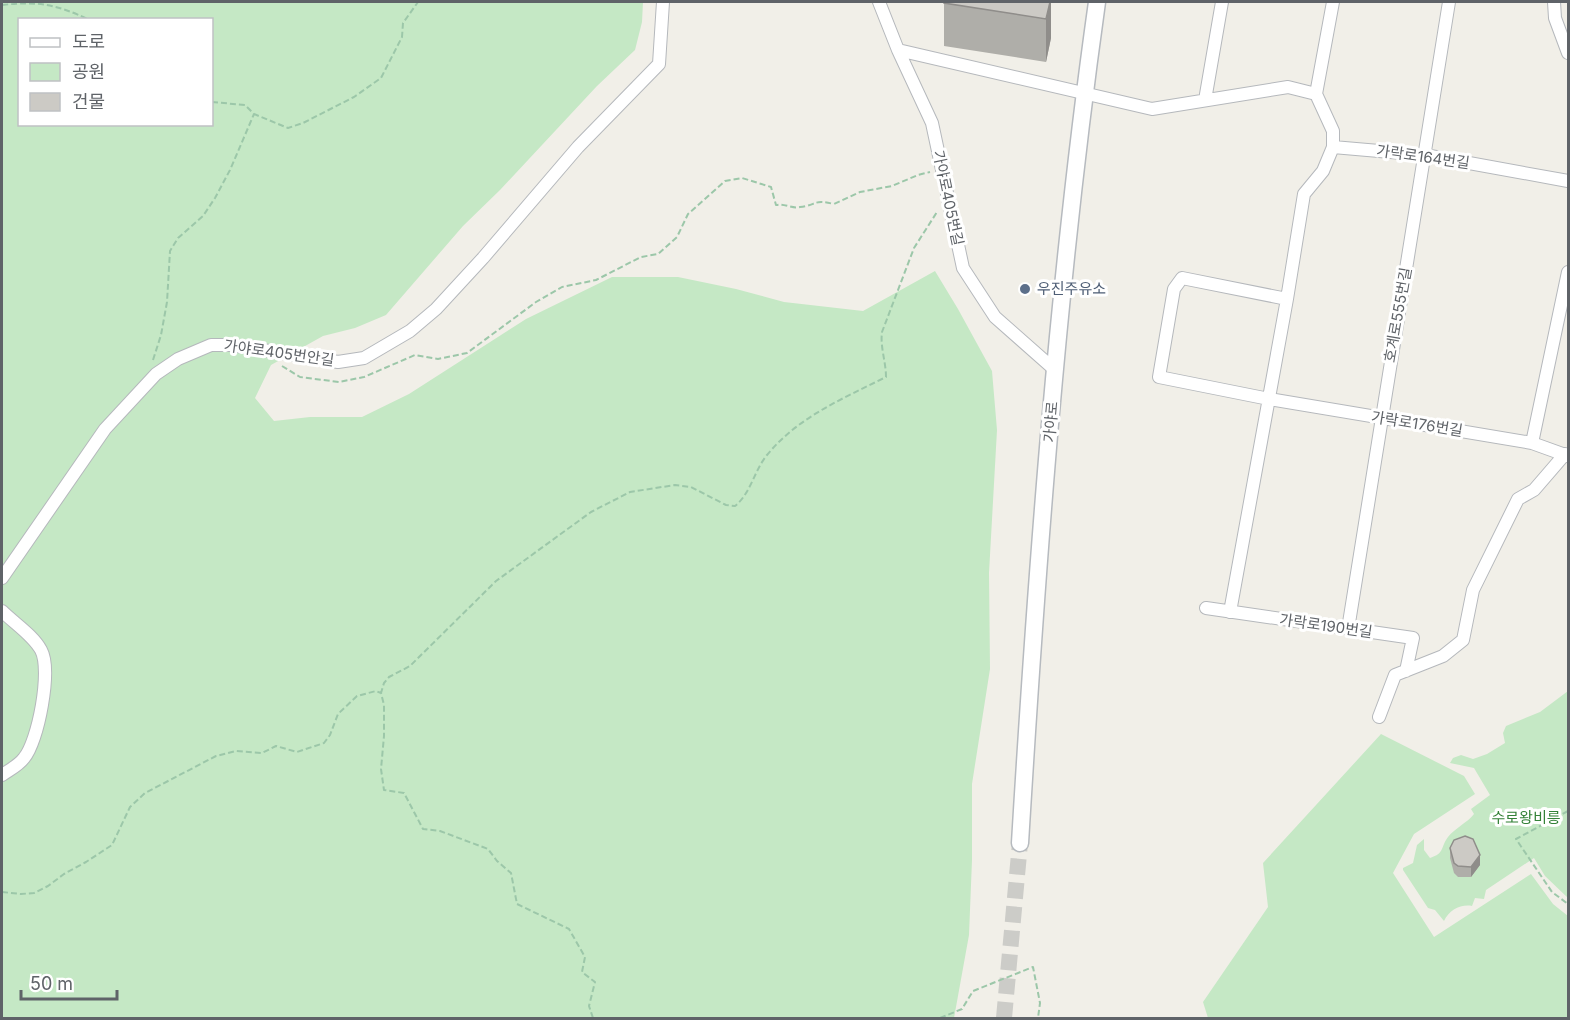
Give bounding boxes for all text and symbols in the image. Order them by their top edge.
legend [18,18,213,126]
text: 도로 [72,31,105,52]
text: 공원 [72,61,105,82]
text: 건물 [72,91,105,112]
street label: 가락로164번길 [1375,141,1471,172]
street label: 가야로405번길 [929,148,968,247]
street label: 호계로555번길 [1380,266,1415,364]
place label: 우진주유소 [1037,279,1106,298]
marker: 우진주유소 [1018,282,1032,296]
street label: 가야로405번안길 [223,335,335,370]
street label: 가야로 [1039,401,1062,443]
street label: 가락로176번길 [1370,407,1464,440]
street label: 가락로190번길 [1278,610,1374,641]
park label: 수로왕비릉 [1491,808,1561,827]
scale bar [21,963,117,1001]
text: 50 m [30,973,73,994]

